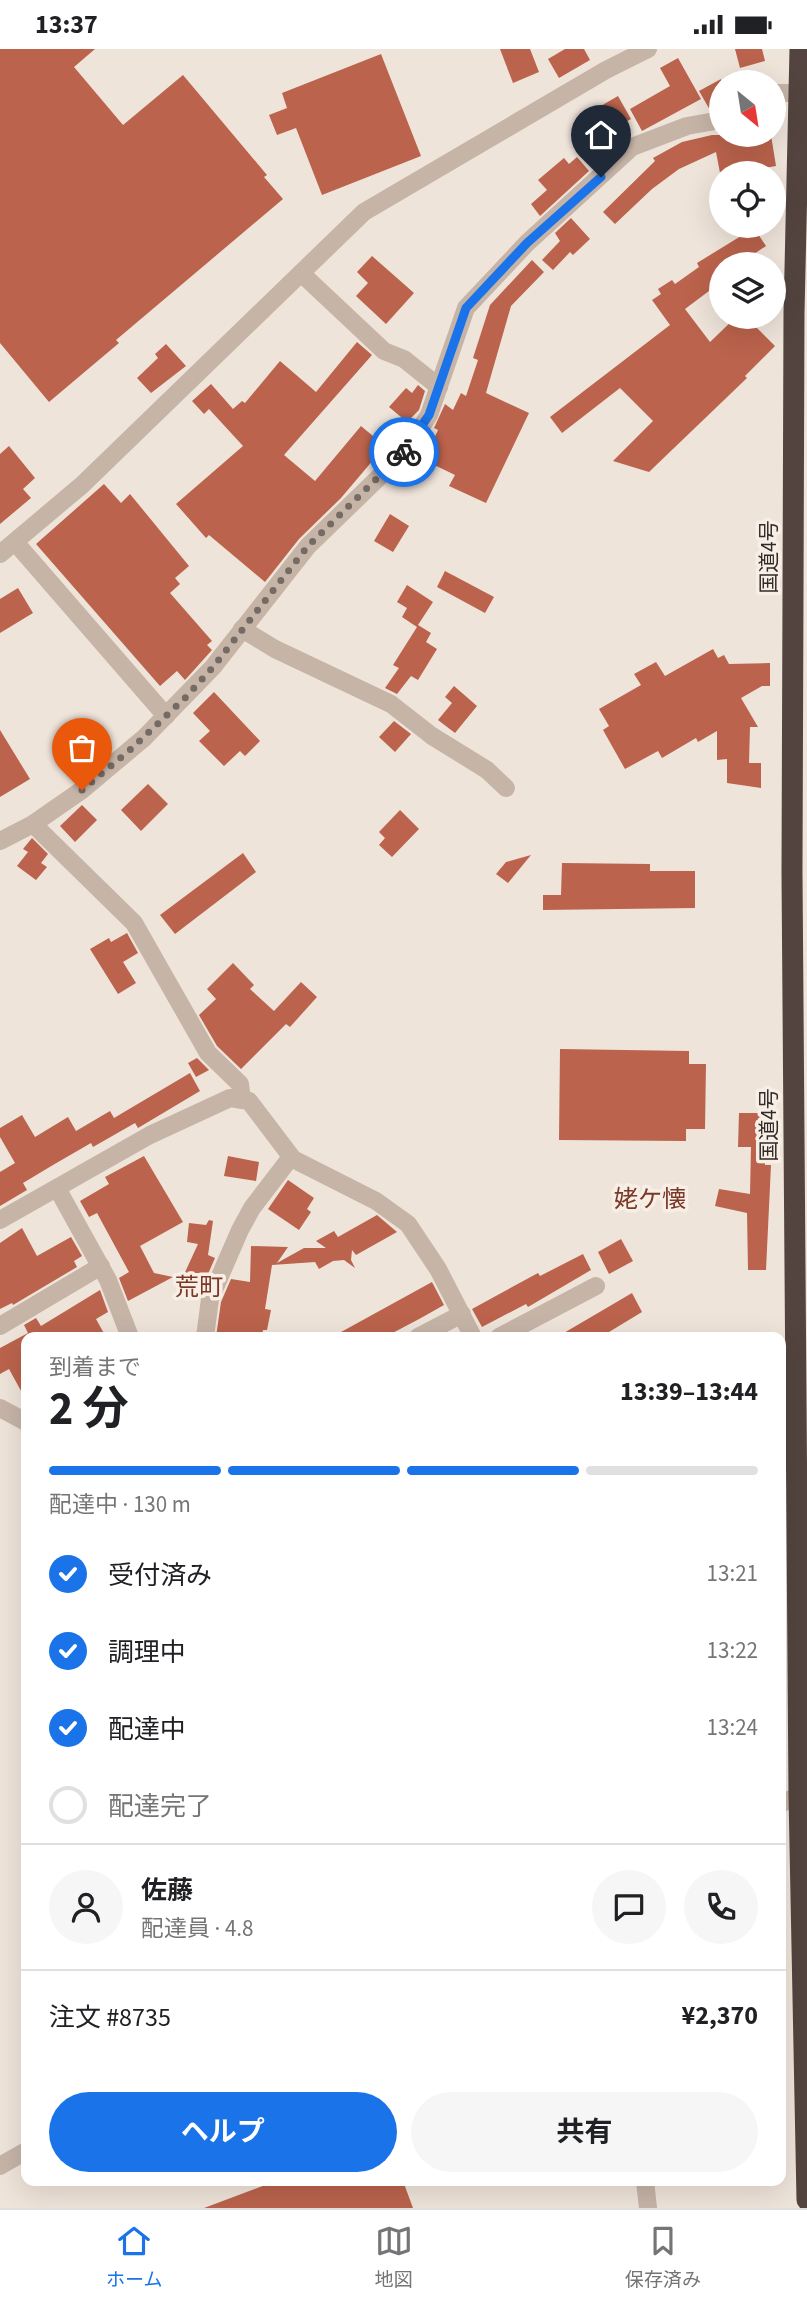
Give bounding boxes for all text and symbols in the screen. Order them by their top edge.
text: 13:37 [35,6,98,43]
north arrow [709,70,786,147]
map controls [709,70,786,329]
pin [571,105,631,177]
icon: home [582,116,620,154]
button: locate [709,161,786,238]
button: layers [709,252,786,329]
courier [369,417,439,487]
icon: bike [385,433,423,471]
street label: 国道4号 [754,520,784,594]
pin [52,718,112,790]
icon: bag [63,729,101,767]
street label: 国道4号 [754,1088,784,1162]
district label: 姥ケ懐 [614,1182,686,1217]
district label: 荒町 [175,1270,223,1305]
text: 到着まで [49,1351,141,1384]
text: 13:39–13:44 [620,1373,758,1410]
text: 2 分 [49,1377,129,1442]
text: 配達中 · 130 m [49,1488,191,1521]
icon: check [49,1555,87,1593]
text: 受付済み [108,1557,212,1594]
text: 13:21 [707,1557,758,1590]
icon: check [49,1632,87,1670]
text: 調理中 [108,1634,186,1671]
text: 13:22 [707,1634,758,1667]
icon: check [49,1709,87,1747]
text: 配達中 [108,1711,186,1748]
text: 13:24 [707,1711,758,1744]
text: 配達完了 [108,1788,212,1825]
button: person [49,1870,123,1944]
button: chat [592,1870,666,1944]
button: phone [684,1870,758,1944]
text: 佐藤 [141,1872,193,1909]
text: 配達員 · 4.8 [141,1912,254,1945]
text: ¥2,370 [682,1997,758,2034]
text: 注文 #8735 [49,1999,171,2036]
button: ヘルプ [49,2092,397,2172]
button: 共有 [411,2092,758,2172]
tab: ホーム [106,2222,163,2294]
tab: 地図 [375,2222,413,2294]
tab: 保存済み [625,2222,701,2294]

